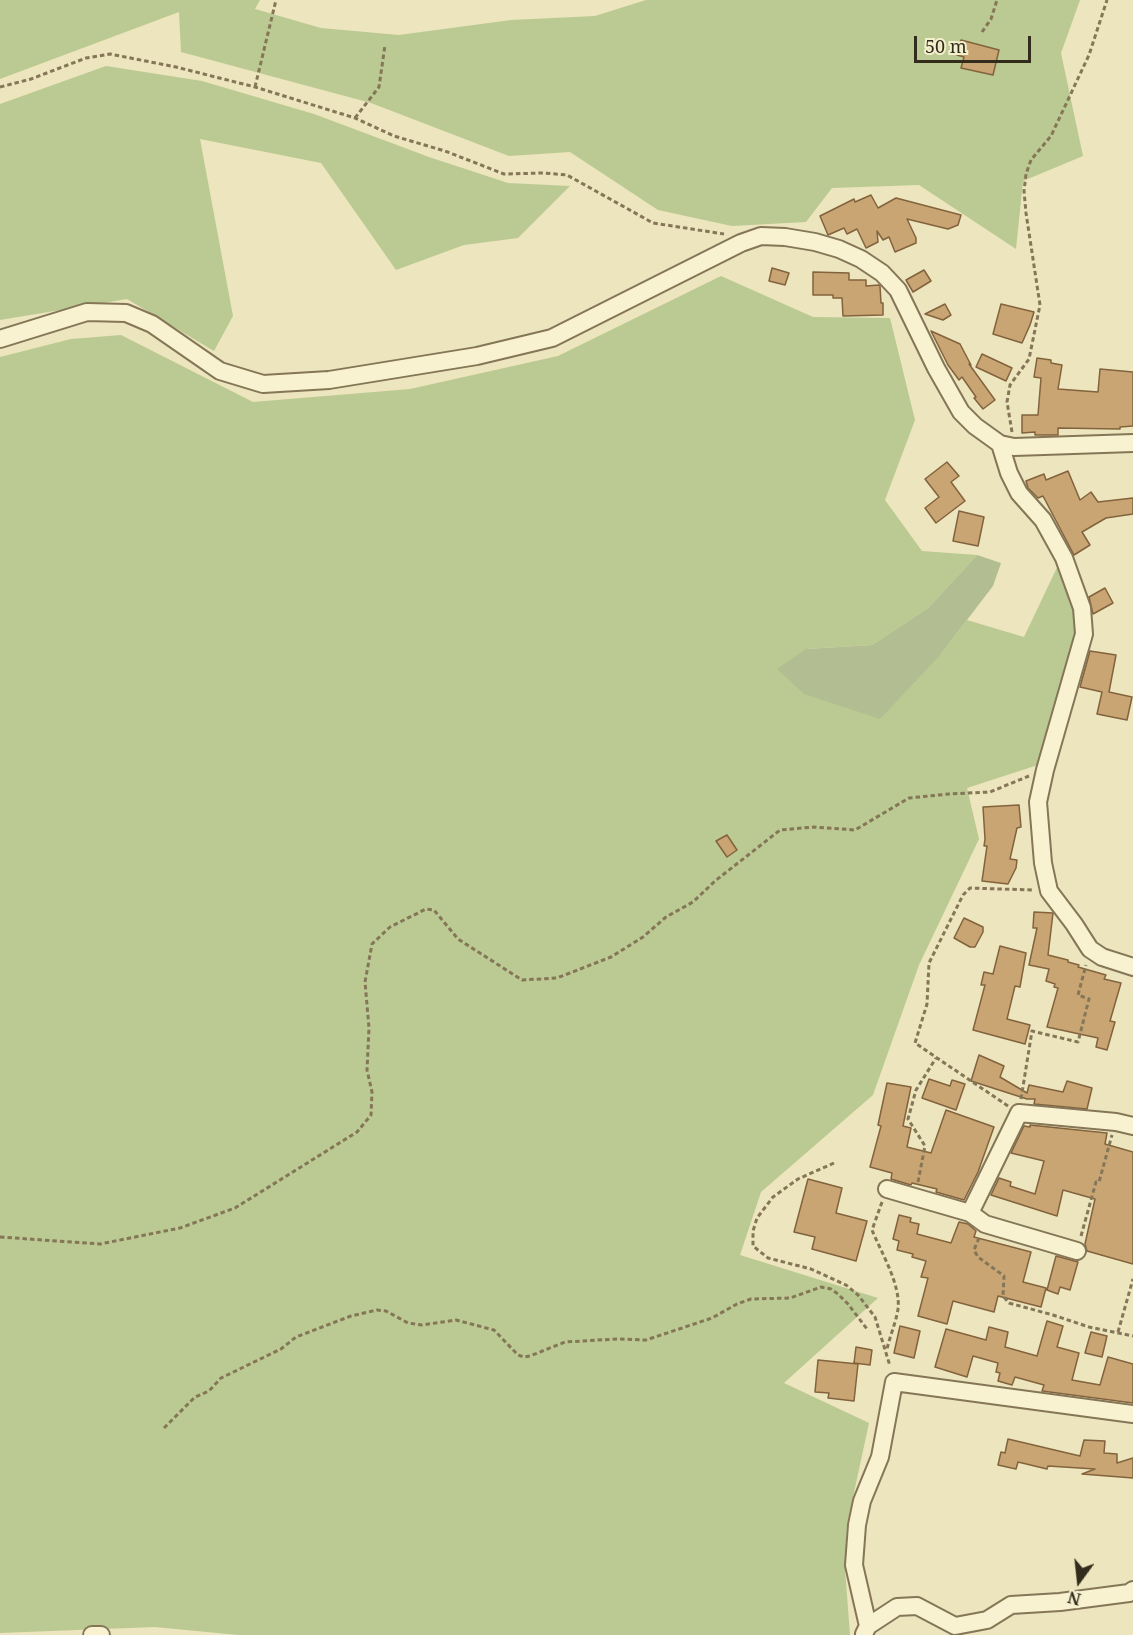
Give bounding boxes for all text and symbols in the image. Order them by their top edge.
scale bar [917,24,1034,62]
text: 50 m [925,34,967,58]
north arrow [1049,1551,1109,1611]
text: N [1065,1586,1083,1611]

